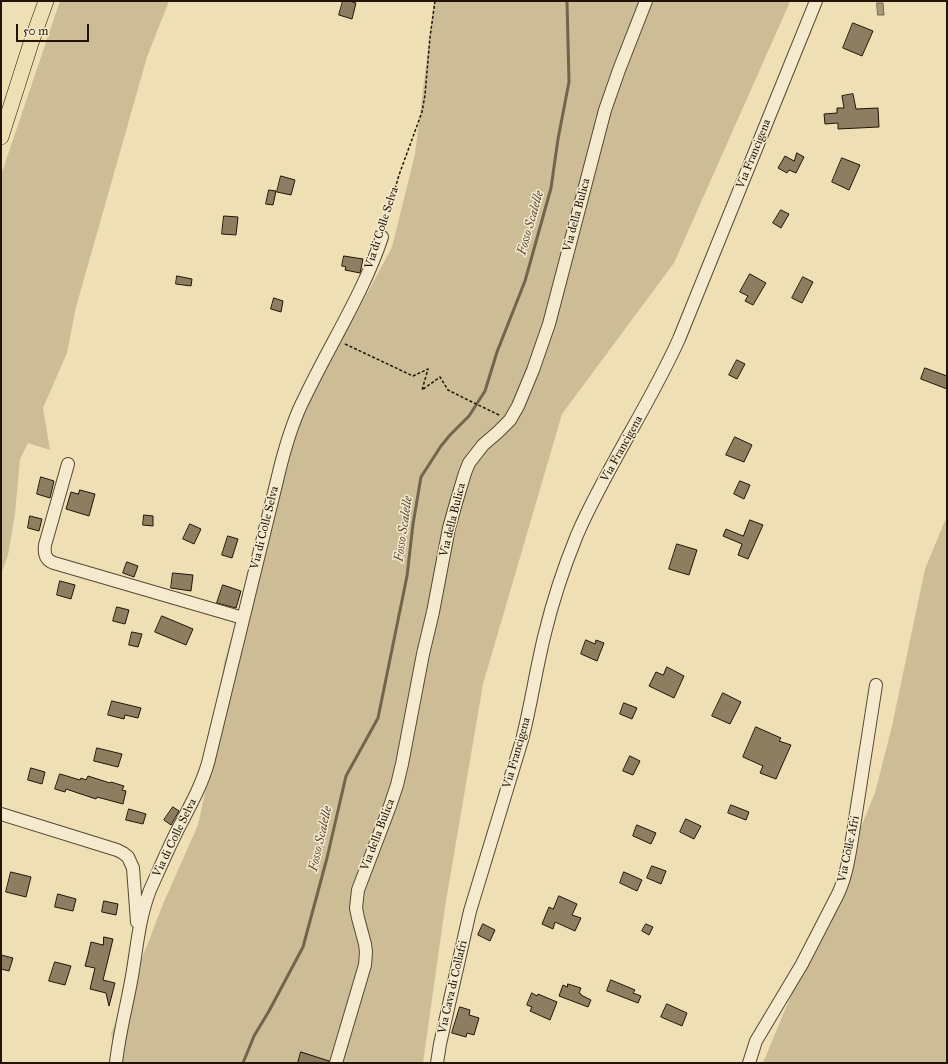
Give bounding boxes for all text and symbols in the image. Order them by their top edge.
scale bar [18,16,91,42]
text: 50 m [23,24,48,38]
street label: Via Francigena [734,117,774,191]
street label: Via della Bulica [560,177,594,253]
street label: Via di Colle Selva [362,185,402,271]
water label: Fosso Scalelle [514,189,548,257]
street label: Via Francigena [598,413,646,485]
street label: Via della Bulica [437,482,469,558]
street label: Via di Colle Selva [248,485,282,571]
water label: Fosso Scalelle [392,495,416,563]
street label: Via Francigena [500,716,534,790]
street label: Via di Colle Selva [150,797,200,879]
street label: Via della Bulica [358,797,398,873]
water label: Fosso Scalelle [306,805,336,873]
street label: Via Colle Afri [835,814,863,884]
street label: Via Cava di Collafri [435,939,471,1035]

